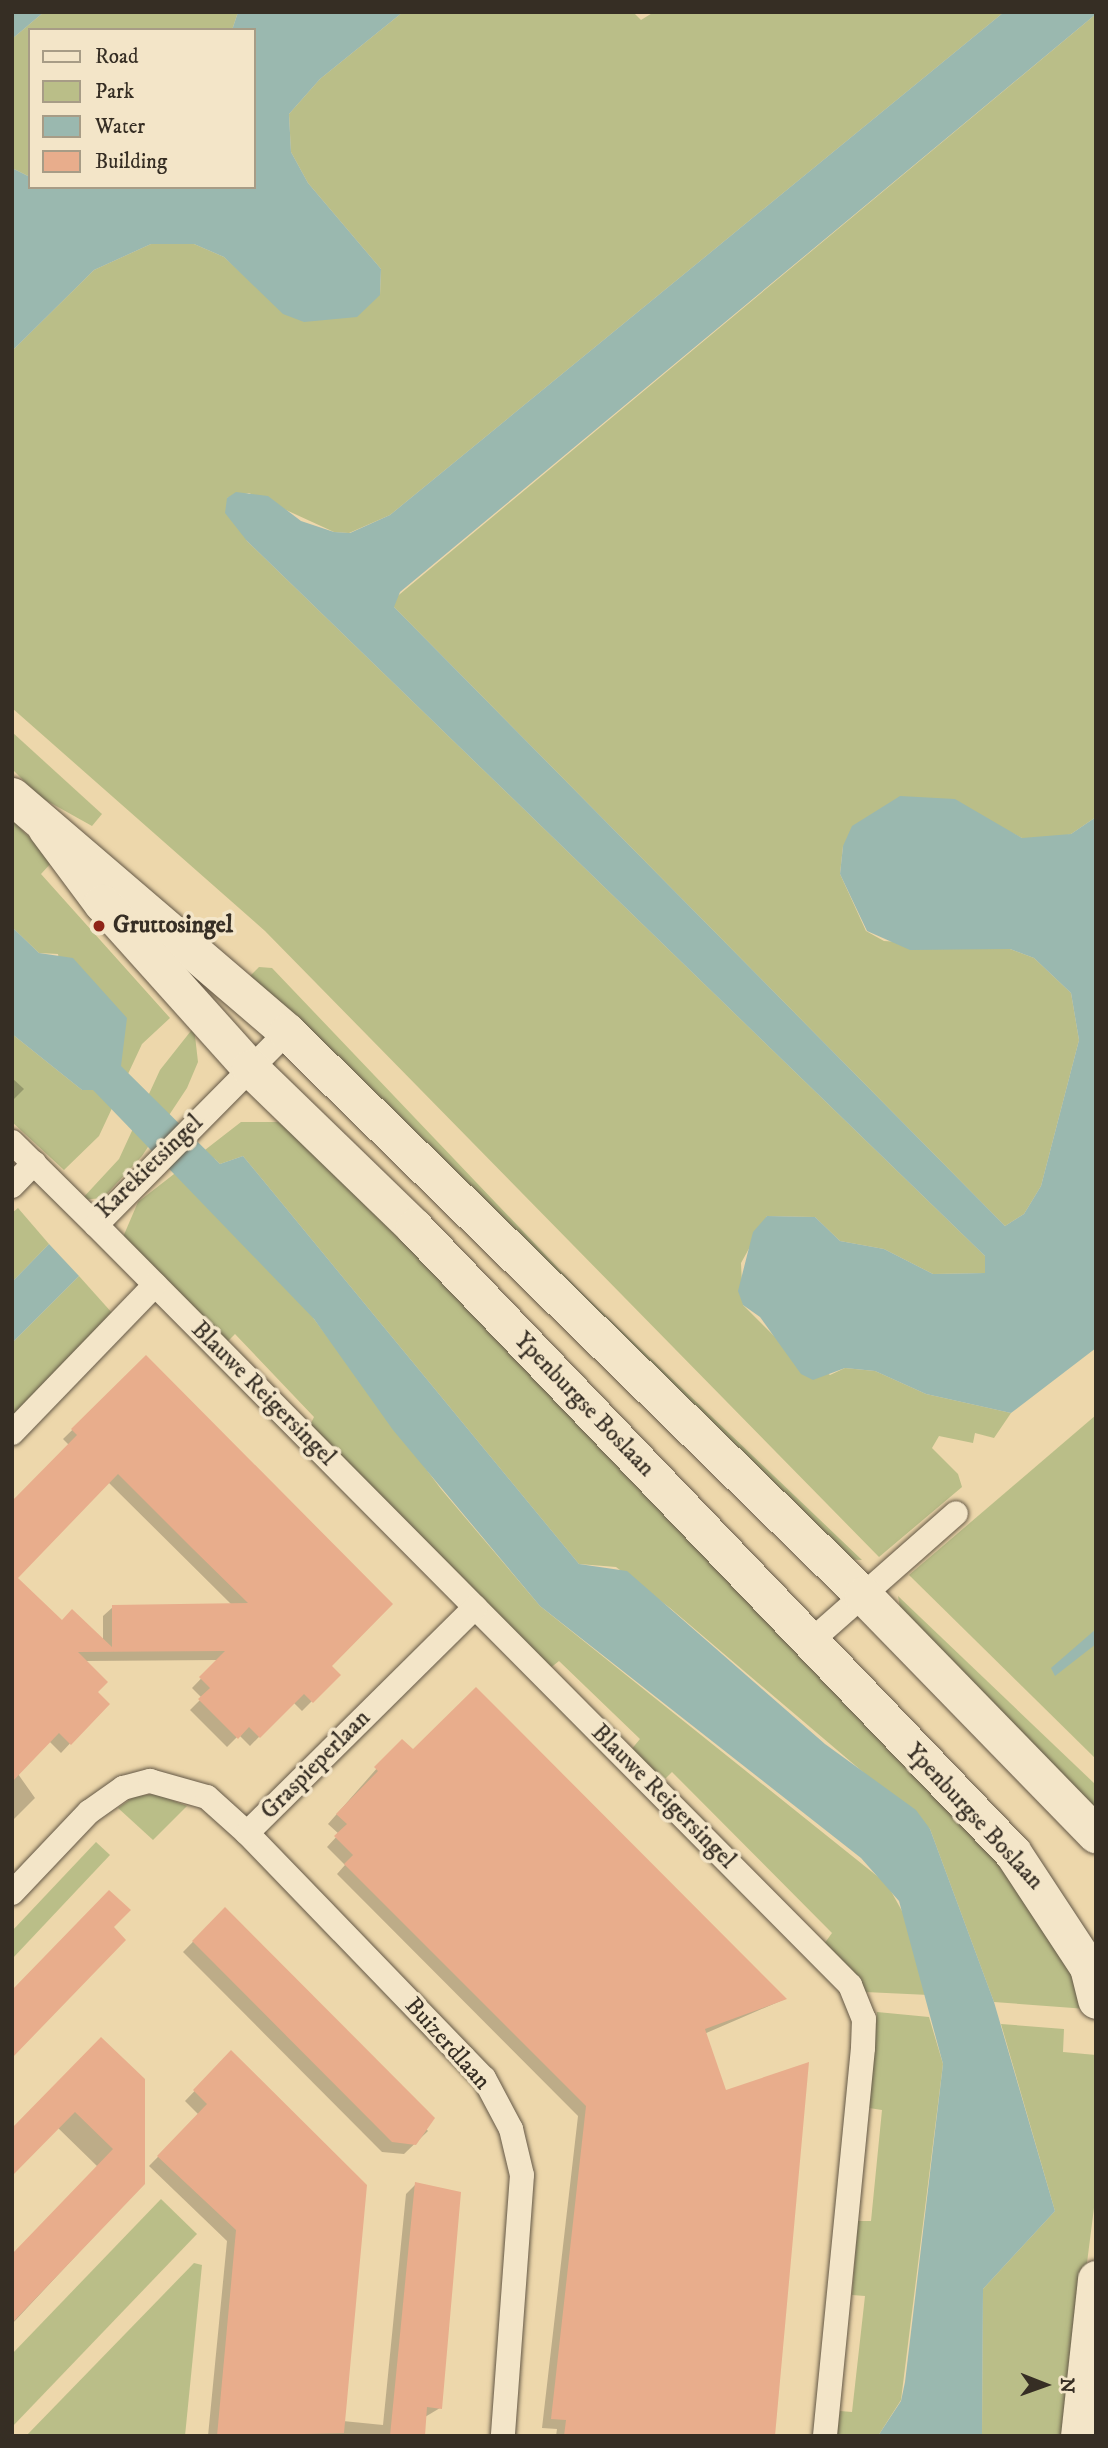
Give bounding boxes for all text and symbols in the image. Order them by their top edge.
legend [28,28,256,189]
text: Road [95,44,139,70]
text: Park [95,79,134,105]
text: Water [95,114,145,140]
text: Building [95,149,167,175]
place label: Gruttosingel [113,912,233,940]
marker: Gruttosingel [91,918,107,934]
street label: Karekietsingel [91,1109,209,1225]
street label: Blauwe Reigersingel [185,1316,341,1472]
street label: Ypenburgse Boslaan [508,1327,660,1483]
street label: Graspieperlaan [255,1704,377,1826]
street label: Blauwe Reigersingel [585,1719,741,1875]
street label: Ypenburgse Boslaan [899,1738,1049,1896]
street label: Buizerdlaan [398,1992,496,2096]
north arrow [1010,2350,1080,2420]
text: N [1055,2377,1078,2393]

